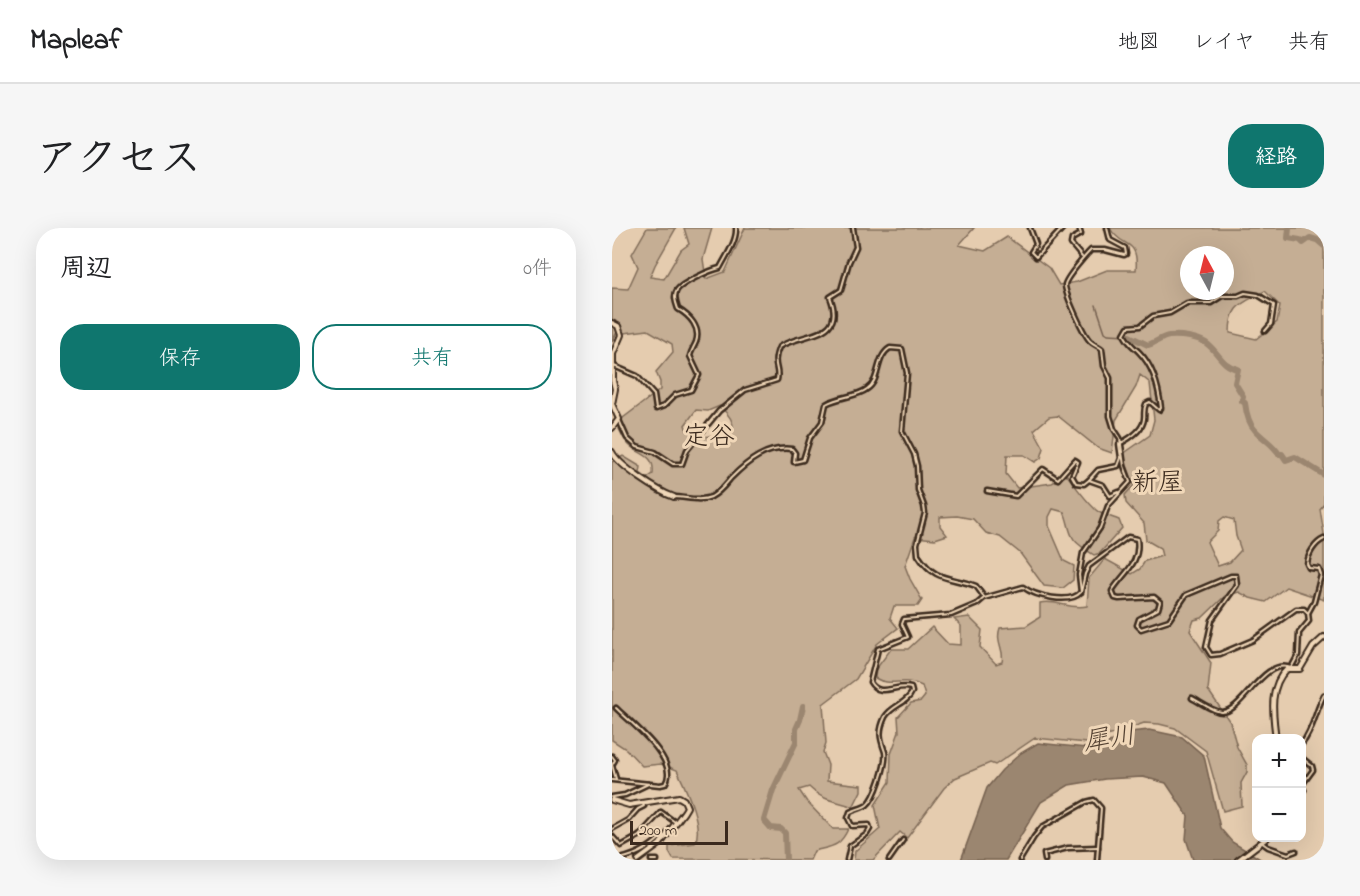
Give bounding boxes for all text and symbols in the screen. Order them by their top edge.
text: Mapleaf [30,21,122,62]
text: 地図 [1118,28,1160,58]
text: レイヤ [1193,28,1255,58]
text: 共有 [1288,28,1330,58]
button: 経路 [1228,124,1324,188]
text: アクセス [36,130,201,191]
north arrow [1180,246,1234,300]
text: 周辺 [60,251,112,289]
text: 0件 [523,255,552,284]
button: 保存 [60,324,300,390]
button: 共有 [312,324,552,390]
district label: 定谷 [683,419,735,457]
district label: 新屋 [1132,465,1184,503]
water label: 犀川 [1081,717,1138,763]
map controls [1252,734,1306,842]
button: + [1252,734,1306,788]
button: − [1252,788,1306,842]
scale bar [630,818,728,846]
text: 200 m [639,819,677,843]

